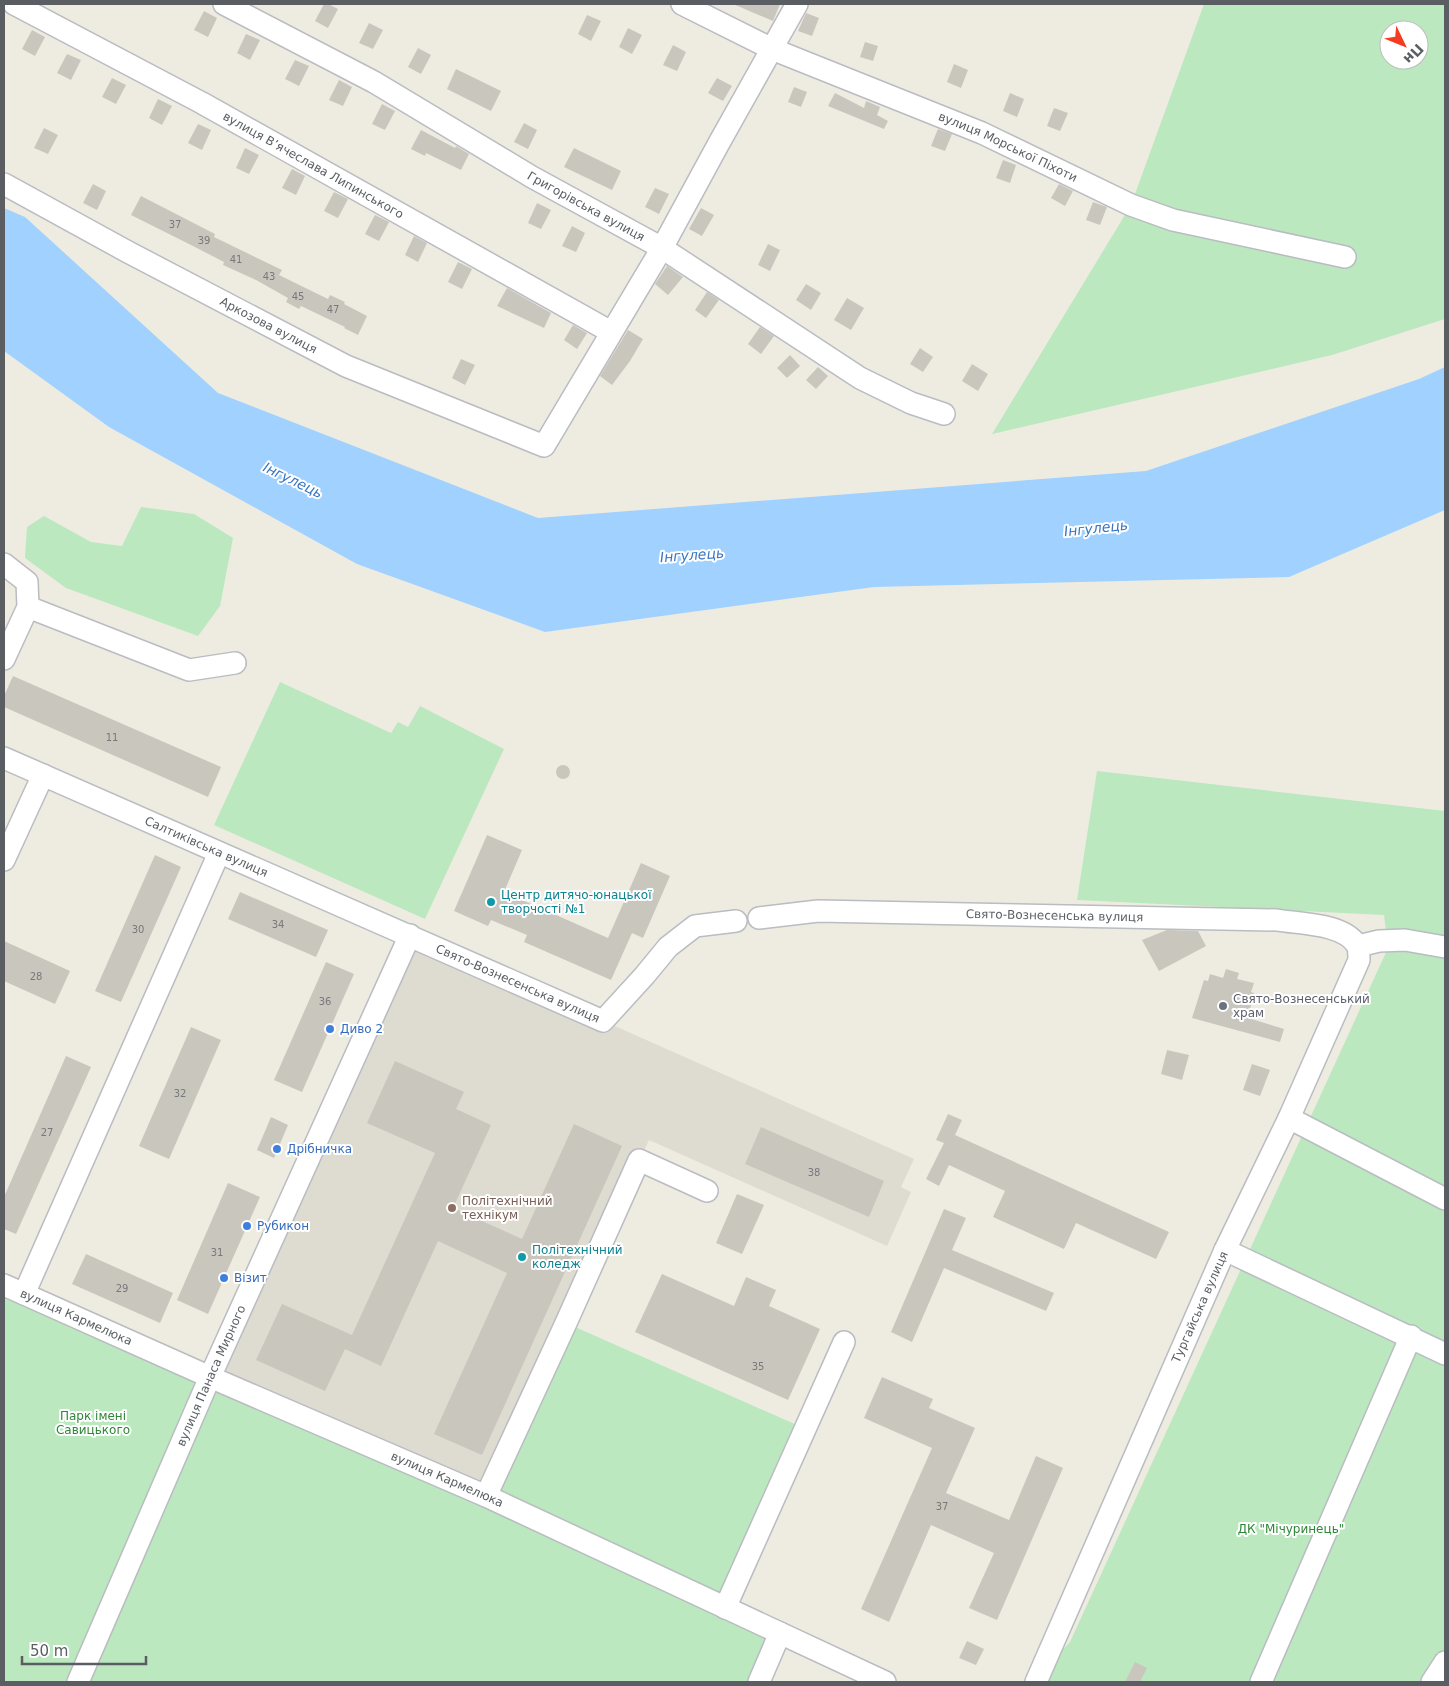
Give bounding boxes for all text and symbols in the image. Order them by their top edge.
north arrow [1379,20,1429,70]
text: Пн [1400,41,1427,67]
street label: вулиця В’ячеслава Липинського [220,109,406,221]
street label: вулиця Морської Піхоти [936,109,1079,185]
street label: Григорівська вулиця [525,169,647,244]
house number: 37 [169,219,181,230]
house number: 39 [198,235,210,246]
house number: 41 [230,254,242,265]
house number: 43 [263,271,275,282]
house number: 45 [292,291,304,302]
street label: Аркозова вулиця [218,294,319,357]
house number: 47 [327,304,339,315]
water label: Інгулець [261,459,325,501]
water label: Інгулець [1063,517,1129,539]
water label: Інгулець [659,545,725,565]
house number: 11 [106,732,118,743]
street label: Салтиківська вулиця [143,814,270,880]
place label: Центр дитячо-юнацької творчості №1 [501,888,652,916]
marker: Центр дитячо-юнацької творчості №1 [485,896,497,908]
street label: Свято-Вознесенська вулиця [966,907,1143,924]
house number: 34 [272,919,284,930]
house number: 30 [132,924,144,935]
street label: Свято-Вознесенська вулиця [434,941,602,1026]
house number: 28 [30,971,42,982]
place label: Свято-Вознесенський храм [1233,992,1370,1020]
house number: 36 [319,996,331,1007]
marker: Свято-Вознесенський храм [1217,1000,1229,1012]
place label: Диво 2 [340,1022,383,1036]
marker: Диво 2 [324,1023,336,1035]
house number: 32 [174,1088,186,1099]
house number: 27 [41,1127,53,1138]
place label: Дрібничка [287,1142,352,1156]
marker: Дрібничка [271,1143,283,1155]
house number: 38 [808,1167,820,1178]
place label: Політехнічний технікум [462,1194,553,1222]
marker: Політехнічний технікум [446,1202,458,1214]
place label: Рубикон [257,1219,309,1233]
marker: Рубикон [241,1220,253,1232]
place label: Політехнічний коледж [532,1243,623,1271]
house number: 31 [211,1247,223,1258]
street label: Тургайська вулиця [1169,1249,1231,1366]
marker: Політехнічний коледж [516,1251,528,1263]
place label: Візит [234,1271,267,1285]
marker: Візит [218,1272,230,1284]
house number: 29 [116,1283,128,1294]
street label: вулиця Кармелюка [18,1286,134,1348]
street label: вулиця Панаса Мирного [174,1303,249,1448]
house number: 35 [752,1361,764,1372]
park label: Парк імені Савицького [56,1409,130,1437]
street label: вулиця Кармелюка [389,1449,506,1510]
house number: 37 [936,1501,948,1512]
park label: ДК "Мічуринець" [1238,1522,1344,1536]
scale bar [22,1634,146,1666]
text: 50 m [30,1642,68,1660]

